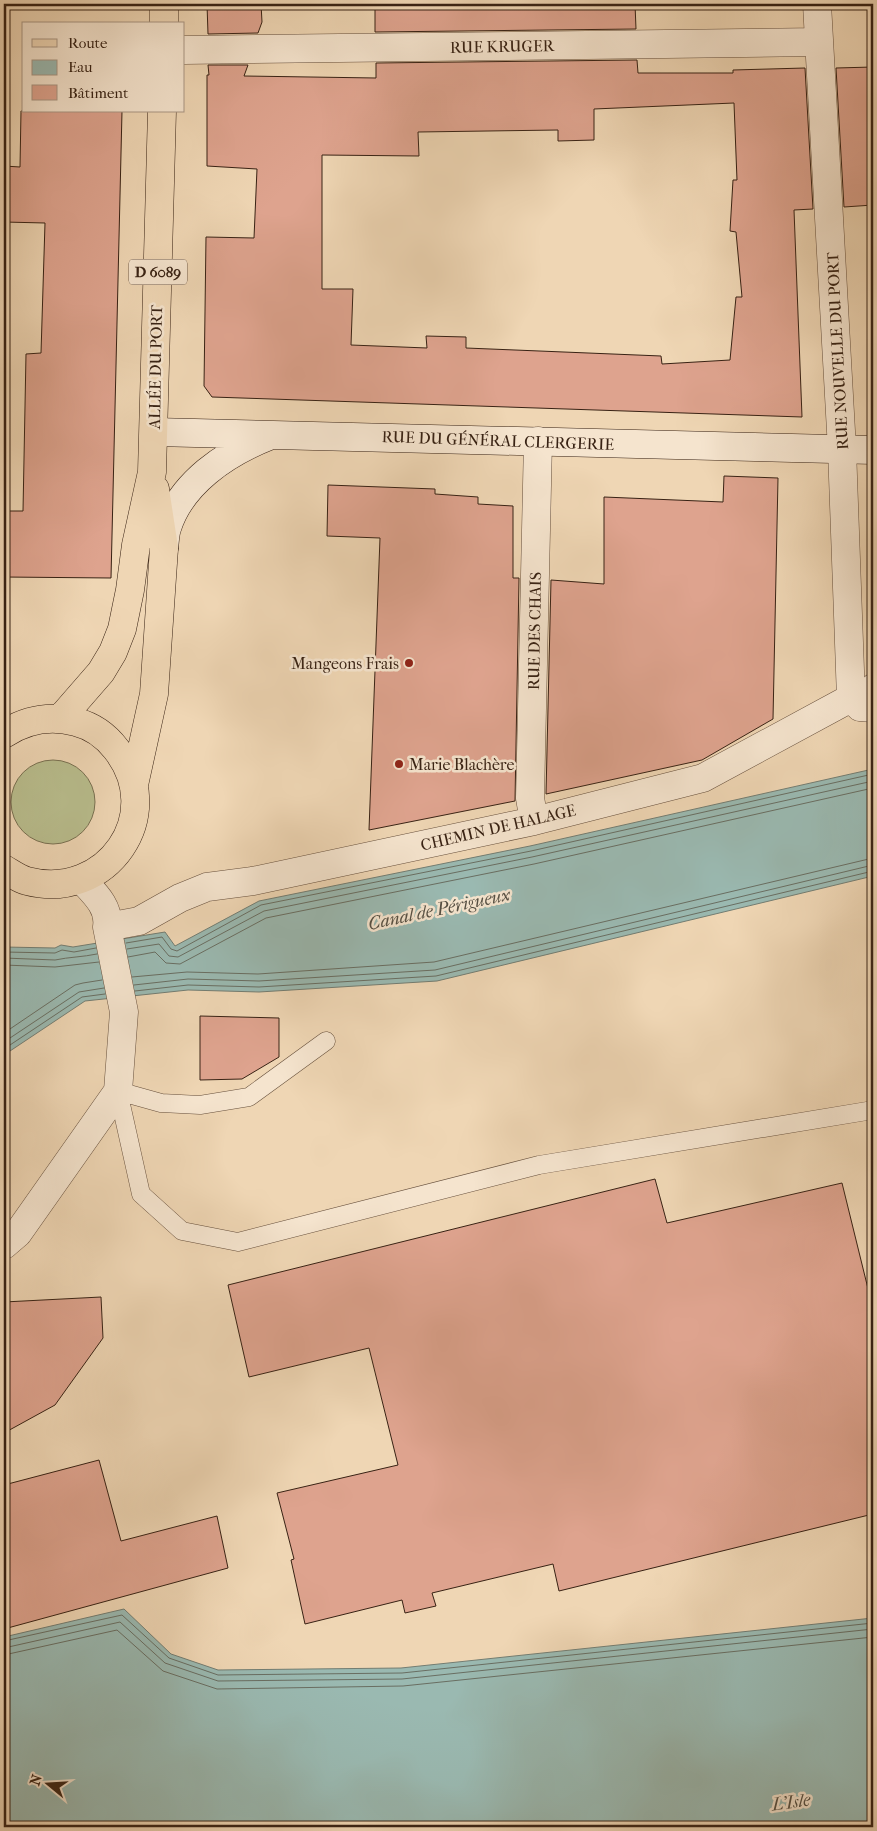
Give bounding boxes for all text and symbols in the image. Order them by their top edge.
legend [22,22,185,112]
text: Route [68,34,108,52]
street label: RUE KRUGER [450,36,556,57]
text: Eau [68,58,93,76]
text: Bâtiment [68,84,129,102]
street label: RUE NOUVELLE DU PORT [823,251,852,450]
road number: D 6089 [129,260,187,284]
street label: ALLÉE DU PORT [144,304,166,430]
street label: RUE DU GÉNÉRAL CLERGERIE [381,426,615,454]
street label: RUE DES CHAIS [524,572,545,690]
place label: Mangeons Frais [291,654,399,673]
marker: Mangeons Frais [403,657,415,669]
place label: Marie Blachère [409,755,515,774]
marker: Marie Blachère [393,758,405,770]
street label: CHEMIN DE HALAGE [419,800,578,855]
water label: Canal de Périgueux [366,884,513,935]
north arrow [22,1758,72,1808]
text: N [26,1772,46,1788]
water label: L'Isle [769,1789,812,1816]

